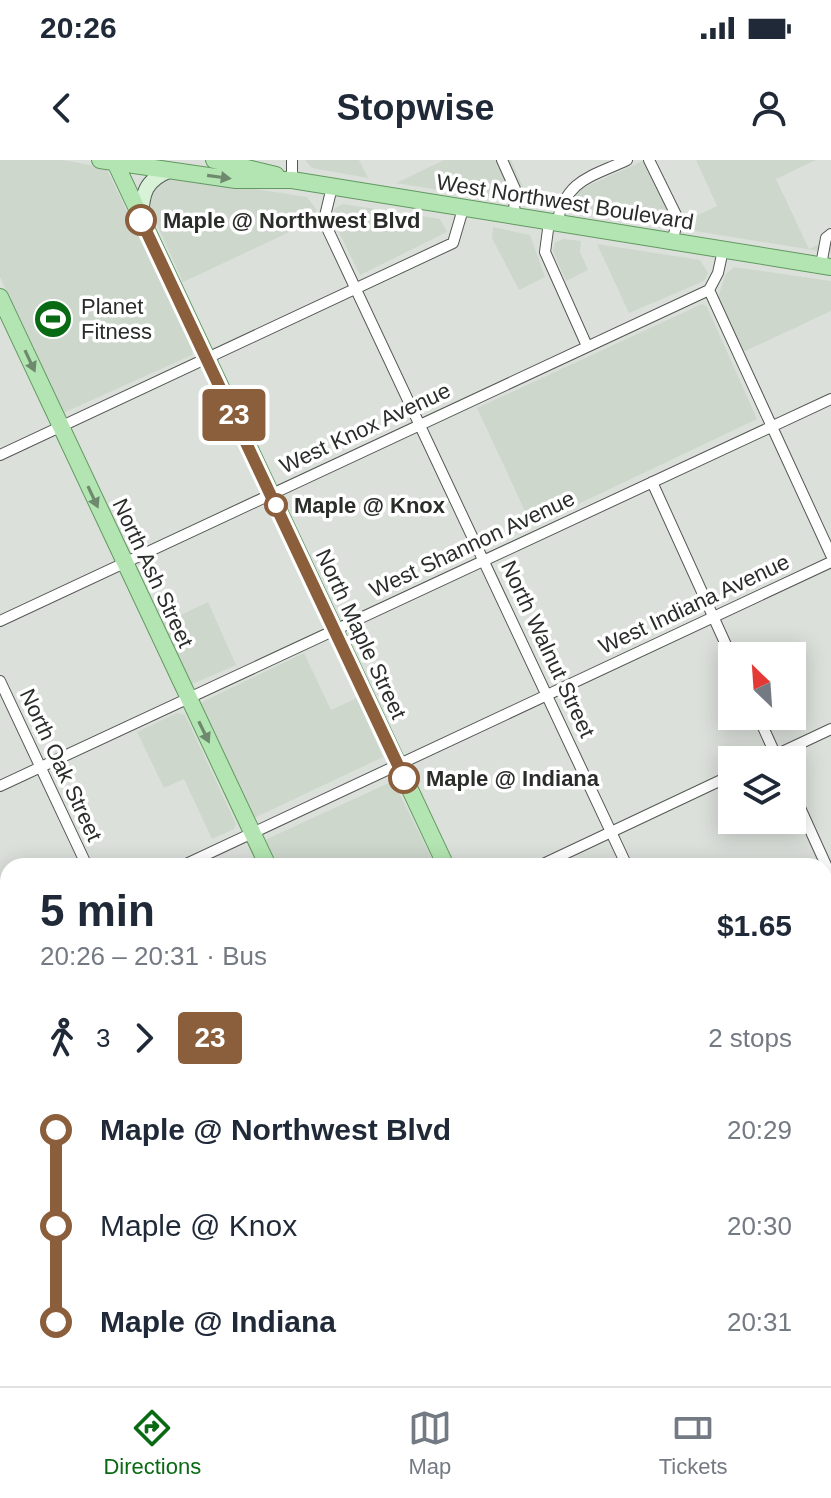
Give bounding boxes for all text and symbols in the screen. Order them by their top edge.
text: 20:26 [40,11,117,44]
icon: back [40,86,84,130]
icon: person [747,86,791,130]
text: Stopwise [336,87,495,128]
street label: West Northwest Boulevard [435,169,695,235]
one-way arrow [207,171,232,184]
marker: Maple @ Northwest Blvd [126,205,156,235]
place label: Maple @ Northwest Blvd [163,208,420,233]
place label: Planet Fitness [81,294,152,344]
sports icon: Planet Fitness [32,298,74,340]
one-way arrow [23,350,37,373]
street label: West Knox Avenue [276,378,454,478]
line badge: 23 [198,389,270,441]
text: 23 [218,399,250,430]
one-way arrow [87,485,100,508]
street label: West Shannon Avenue [366,486,578,602]
place label: Maple @ Knox [294,493,446,518]
marker: Maple @ Knox [265,494,287,516]
street label: North Ash Street [108,495,198,651]
street label: North Maple Street [311,545,411,723]
street label: West Indiana Avenue [595,549,793,659]
street label: North Walnut Street [496,557,600,741]
north arrow [718,642,806,730]
map controls [718,642,806,834]
street label: North Oak Street [15,685,107,845]
one-way arrow [197,720,211,743]
button: layers [718,746,806,834]
marker: Maple @ Indiana [389,763,419,793]
place label: Maple @ Indiana [426,766,600,791]
text: 5 min [40,886,155,935]
text: $1.65 [717,909,792,942]
text: 20:26 – 20:31 · Bus [40,941,267,971]
icon: walk [40,1016,84,1060]
icon: forward [122,1016,166,1060]
text: 23 [194,1022,226,1053]
text: 3 [96,1023,110,1053]
text: 2 stops [708,1023,792,1053]
text: Maple @ Northwest Blvd [100,1113,451,1146]
text: 20:29 [727,1115,792,1145]
text: Maple @ Knox [100,1209,297,1242]
text: 20:30 [727,1211,792,1241]
text: Maple @ Indiana [100,1305,336,1338]
text: 20:31 [727,1307,792,1337]
tab: Directions [103,1406,201,1480]
tab: Map [408,1406,452,1480]
tab: Tickets [659,1406,728,1480]

